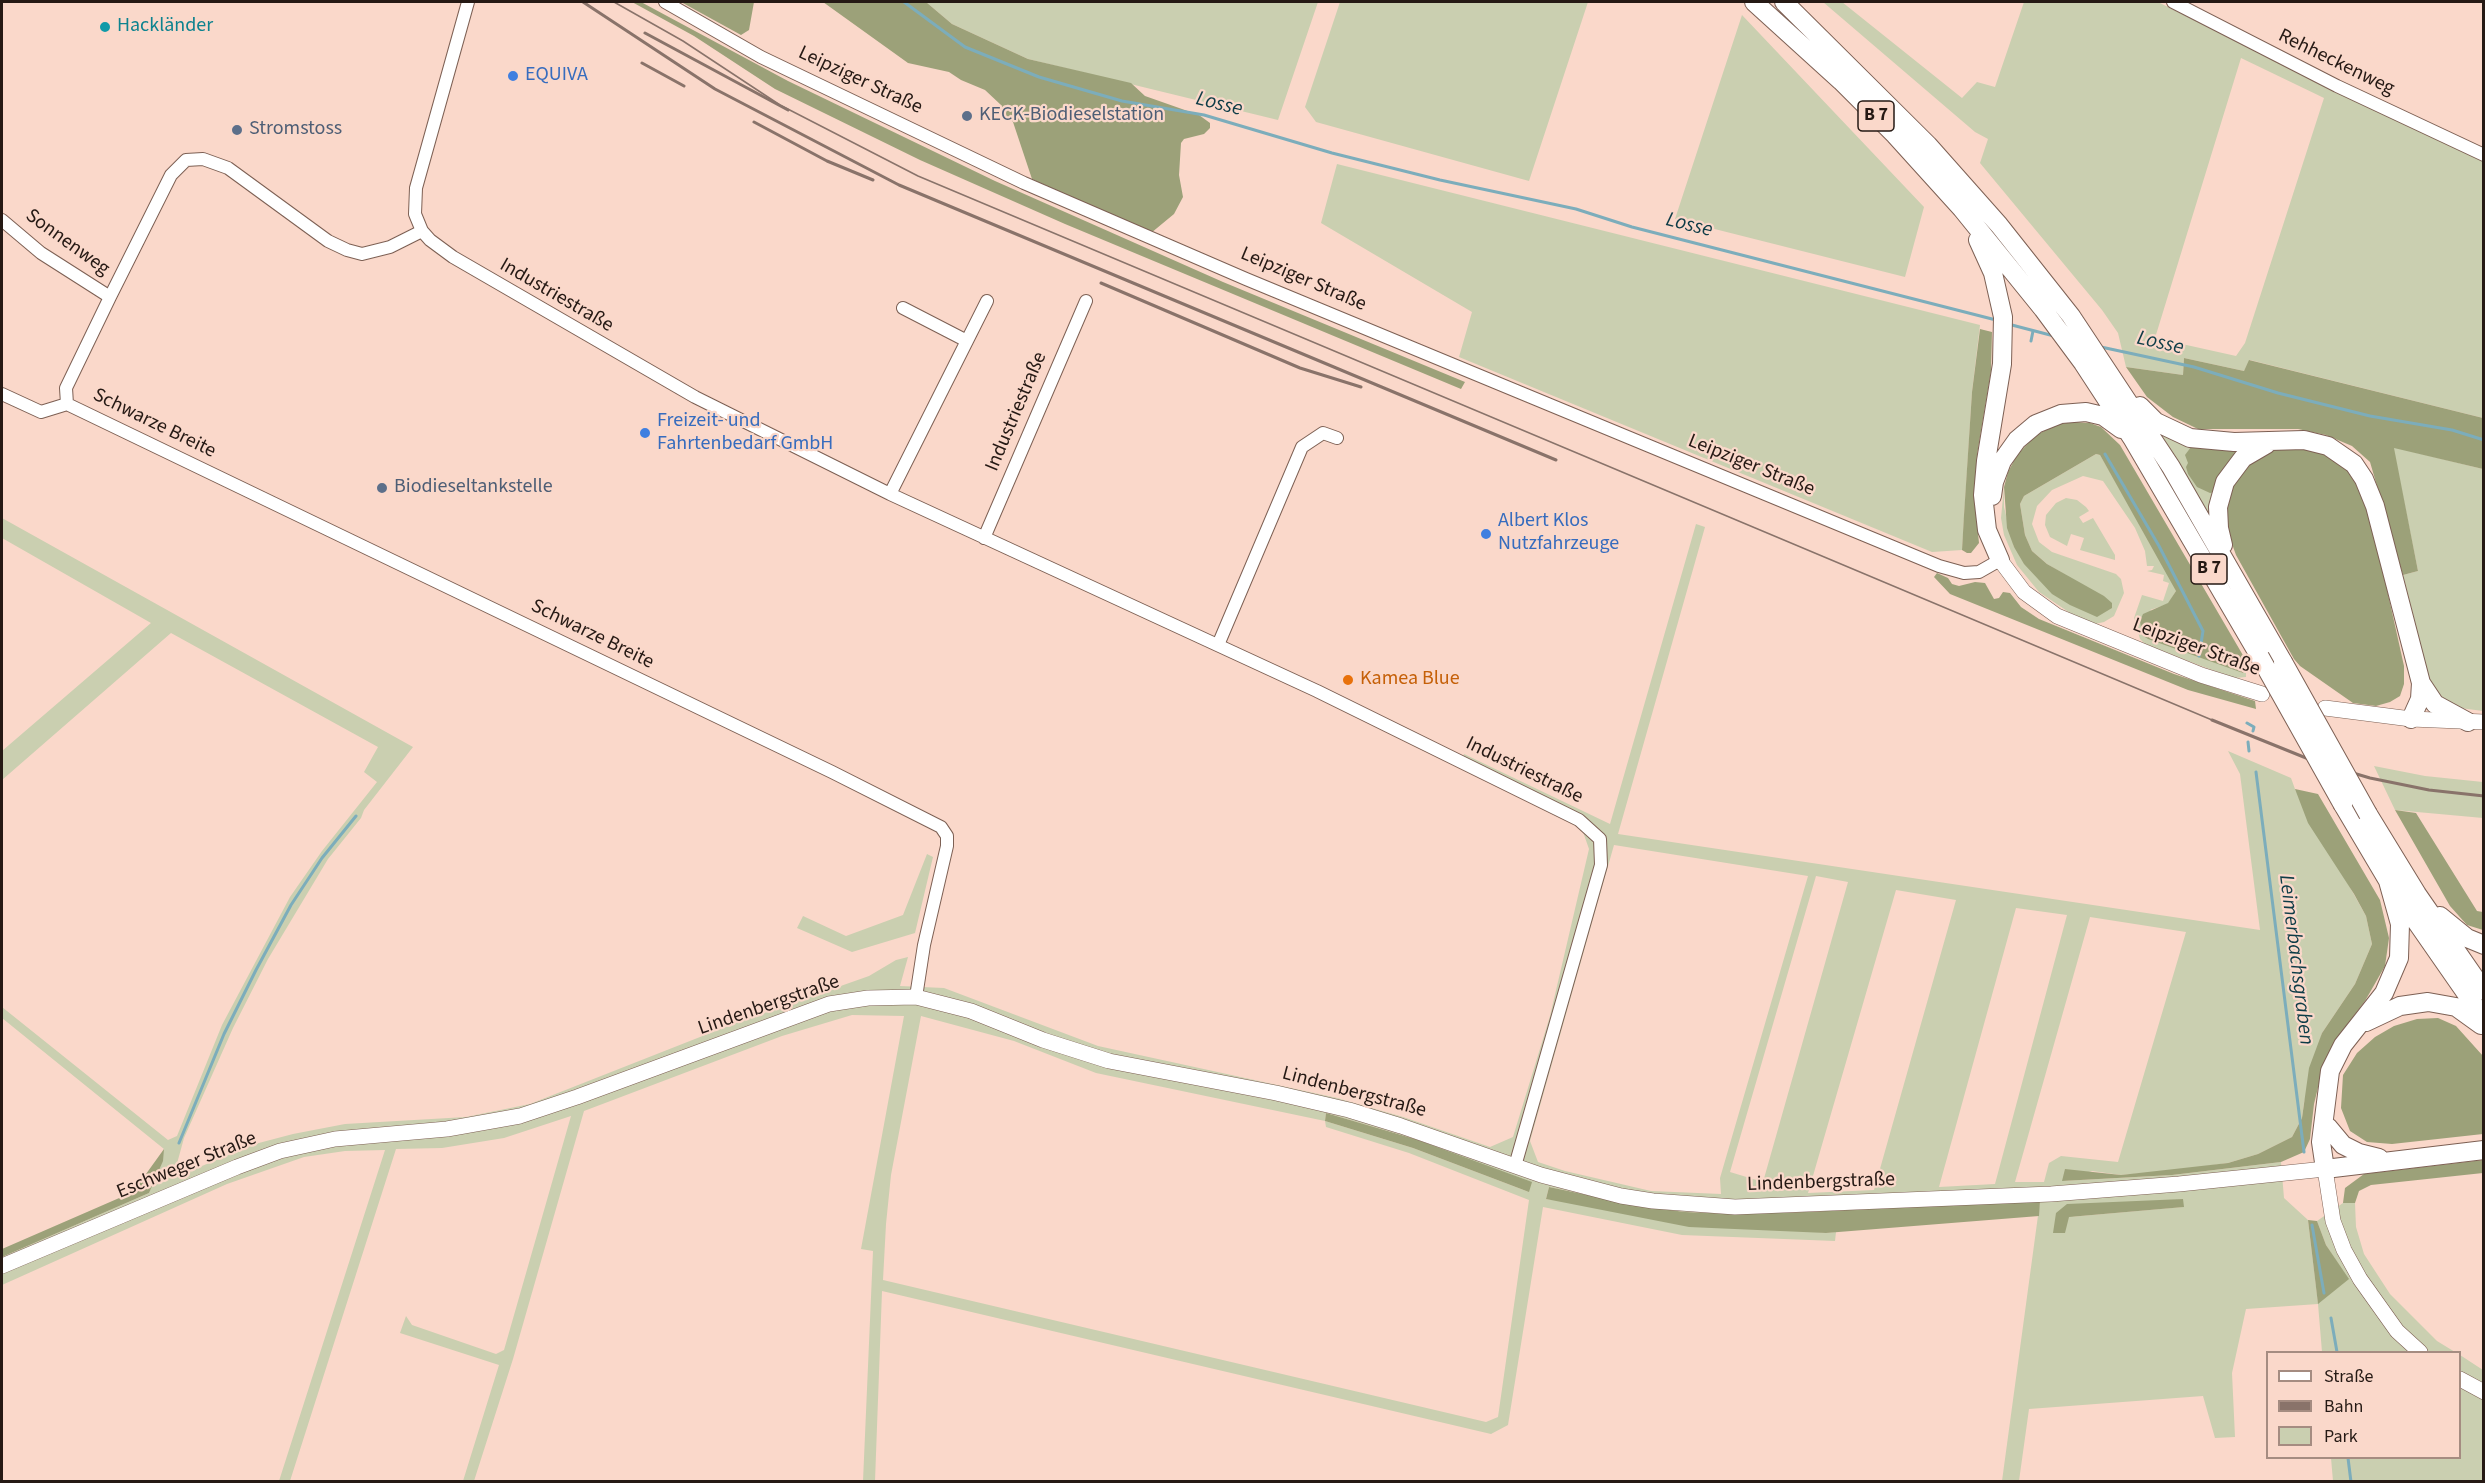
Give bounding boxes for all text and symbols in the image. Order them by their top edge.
place label: Hackländer [117,15,213,39]
marker: Hackländer [98,20,112,34]
street label: Rehheckenweg [2274,25,2398,101]
street label: Leipziger Straße [794,42,926,120]
place label: EQUIVA [525,64,588,88]
marker: EQUIVA [506,69,520,83]
water label: Losse [1193,87,1245,123]
road number: B 7 [1858,101,1894,131]
place label: KECK-Biodieselstation [979,104,1164,128]
marker: KECK-Biodieselstation [960,109,974,123]
place label: Stromstoss [249,118,342,142]
marker: Stromstoss [230,123,244,137]
street label: Sonnenweg [20,204,114,282]
water label: Losse [1663,208,1715,244]
street label: Leipziger Straße [1236,243,1370,317]
street label: Industriestraße [495,254,617,338]
water label: Losse [2134,326,2186,362]
street label: Industriestraße [981,349,1053,475]
street label: Schwarze Breite [89,384,219,464]
place label: Freizeit- und Fahrtenbedarf GmbH [657,410,833,457]
marker: Freizeit- und Fahrtenbedarf GmbH [638,426,652,440]
street label: Leipziger Straße [1684,430,1818,502]
place label: Biodieseltankstelle [394,476,553,500]
marker: Biodieseltankstelle [375,481,389,495]
place label: Albert Klos Nutzfahrzeuge [1498,510,1619,557]
marker: Albert Klos Nutzfahrzeuge [1479,527,1493,541]
road number: B 7 [2191,554,2227,584]
street label: Schwarze Breite [527,595,657,675]
street label: Leipziger Straße [2129,614,2263,682]
place label: Kamea Blue [1360,668,1460,692]
marker: Kamea Blue [1341,673,1355,687]
street label: Industriestraße [1461,732,1587,810]
water label: Leimerbachsgraben [2272,873,2318,1047]
street label: Lindenbergstraße [695,971,843,1041]
street label: Lindenbergstraße [1279,1062,1429,1124]
street label: Eschweger Straße [114,1127,260,1205]
street label: Lindenbergstraße [1747,1168,1895,1198]
legend [2266,1351,2461,1459]
text: Straße [2324,1364,2373,1389]
text: Bahn [2324,1394,2363,1419]
text: Park [2324,1424,2358,1449]

